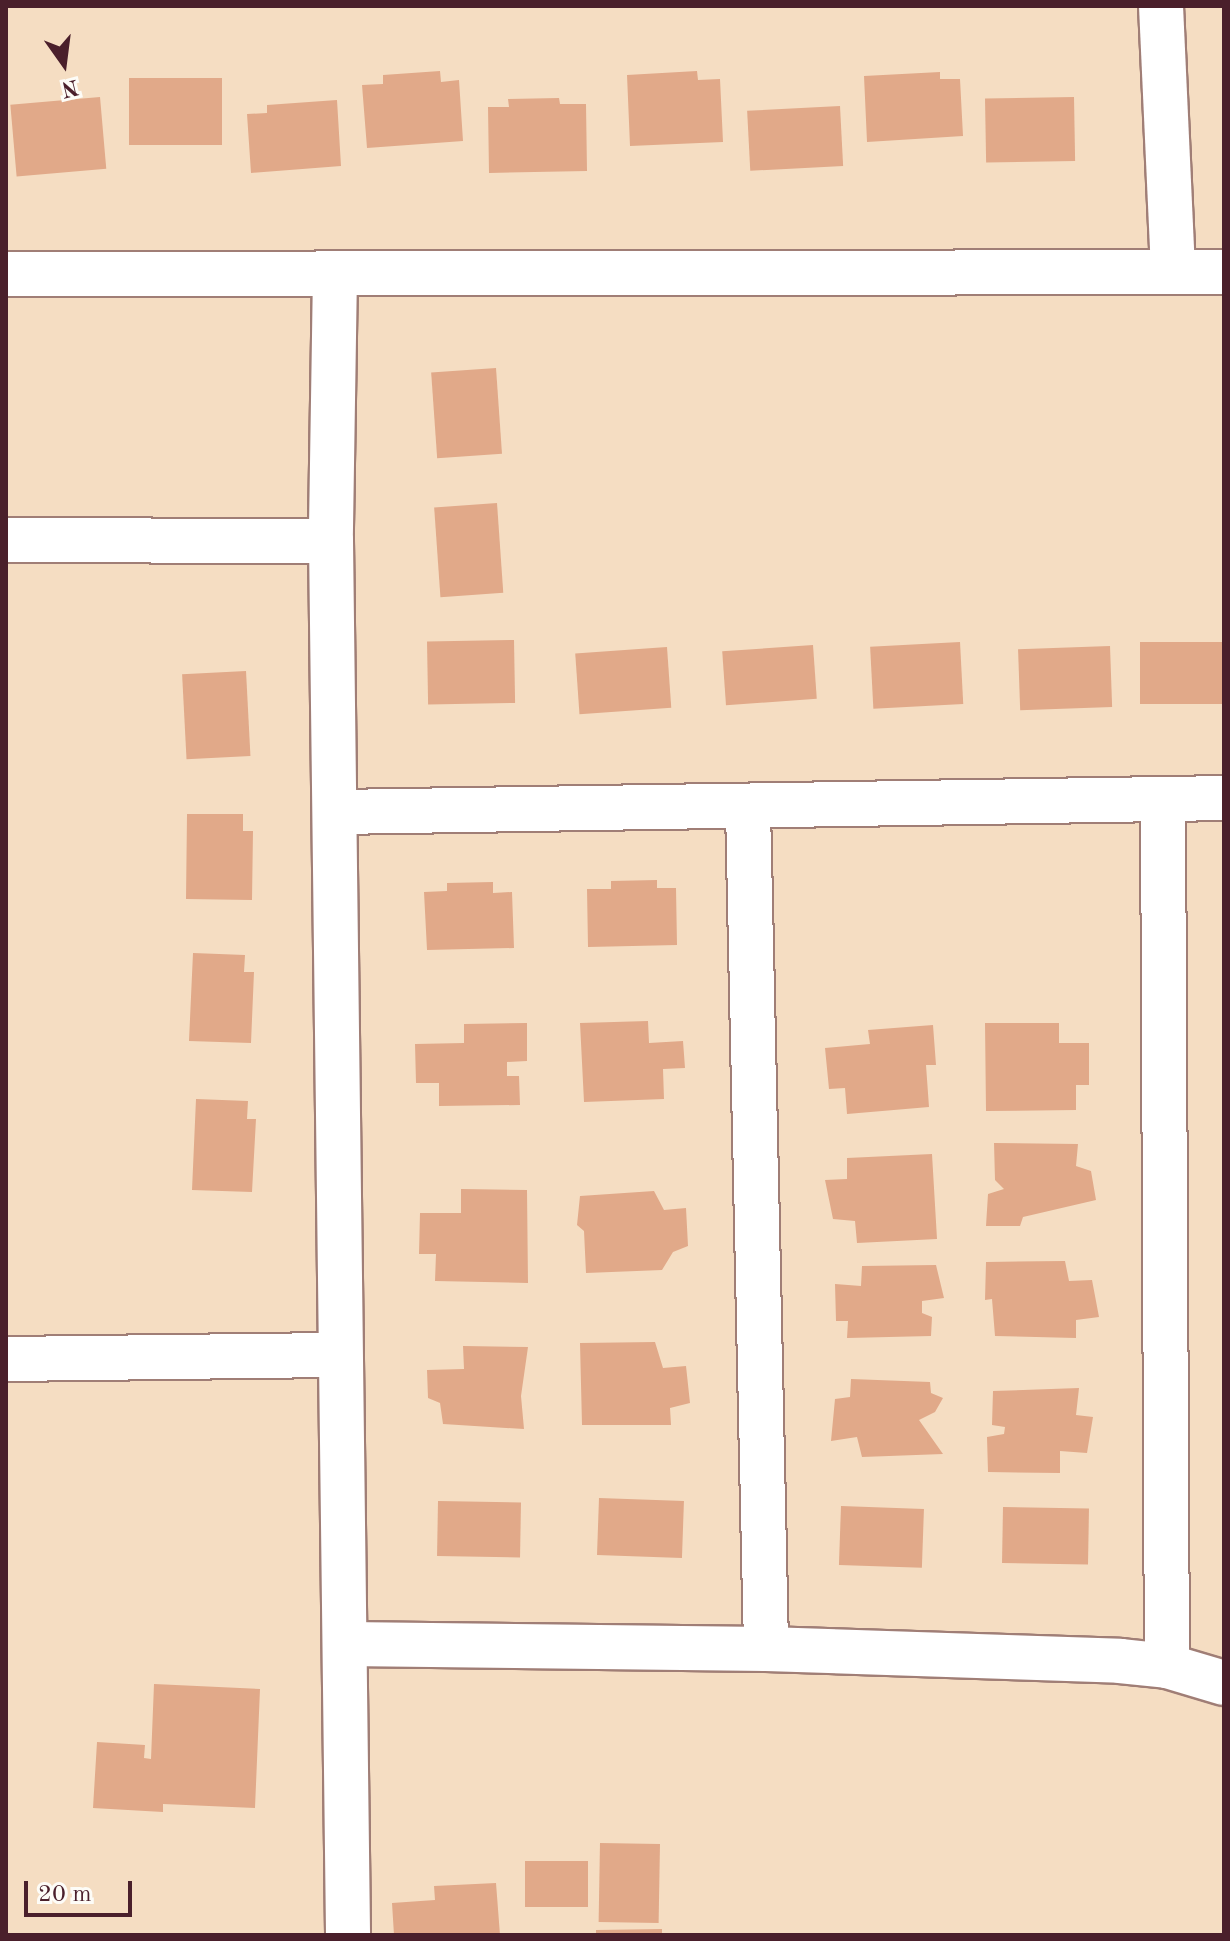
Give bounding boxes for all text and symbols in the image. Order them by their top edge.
north arrow [24,24,104,104]
text: N [59,75,81,100]
scale bar [28,1865,136,1915]
text: 20 m [38,1883,92,1907]

